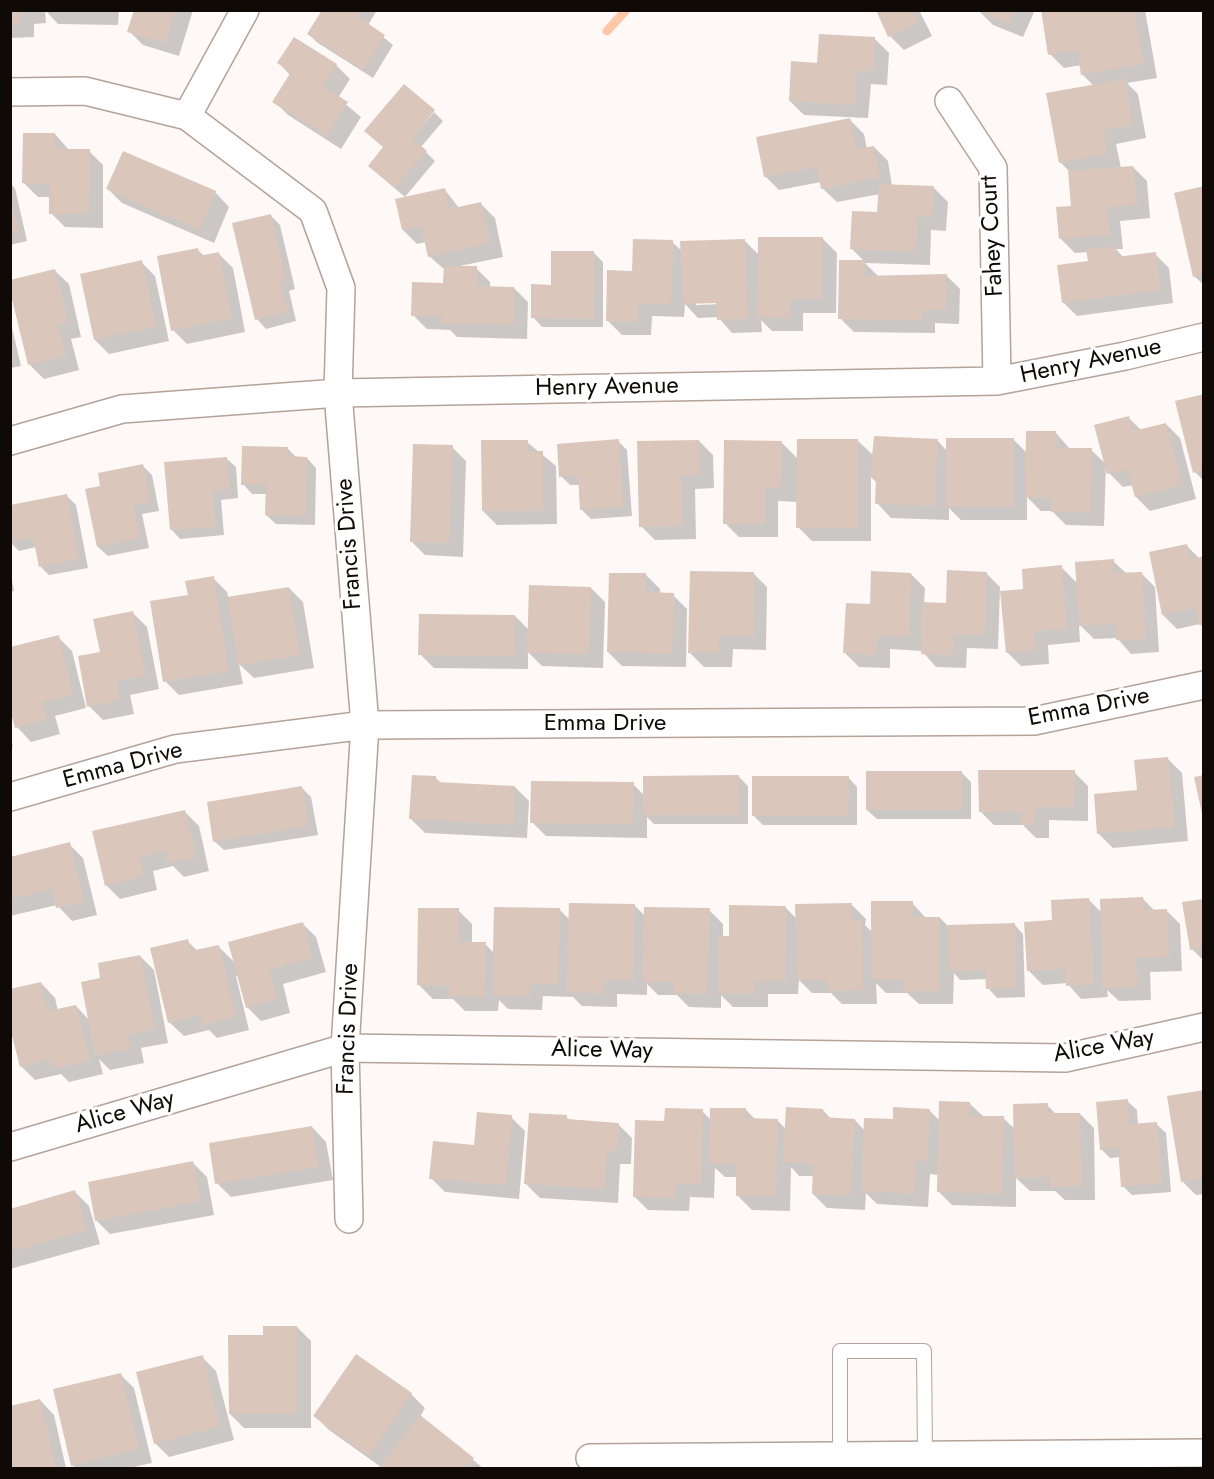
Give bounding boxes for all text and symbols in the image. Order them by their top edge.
street label: Fahey Court [975,175,1011,297]
street label: Henry Avenue [1018,333,1164,391]
street label: Henry Avenue [535,372,679,404]
street label: Francis Drive [331,477,369,611]
street label: Emma Drive [1026,682,1152,734]
street label: Emma Drive [544,710,666,738]
street label: Emma Drive [60,736,186,796]
street label: Francis Drive [332,963,366,1095]
street label: Alice Way [1051,1024,1157,1070]
street label: Alice Way [551,1036,653,1066]
street label: Alice Way [72,1085,178,1141]

